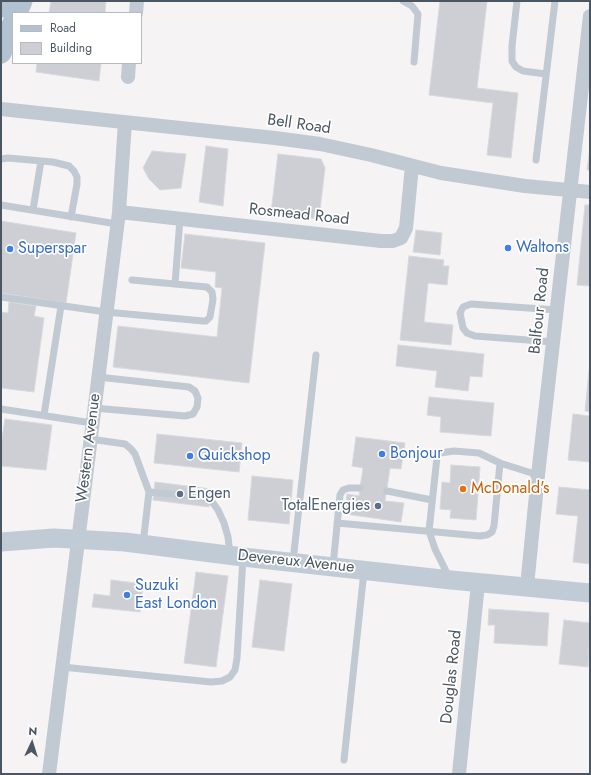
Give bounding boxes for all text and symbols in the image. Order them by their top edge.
legend [12,12,142,64]
text: Road [50,19,76,37]
text: Building [50,39,92,57]
street label: Bell Road [266,111,332,139]
street label: Rosmead Road [248,200,350,230]
place label: Waltons [516,238,569,258]
place label: Superspar [18,239,87,259]
marker: Waltons [503,243,513,253]
marker: Superspar [5,244,15,254]
street label: Balfour Road [526,267,554,355]
street label: Western Avenue [73,392,105,504]
place label: Bonjour [390,444,443,464]
place label: Quickshop [198,446,271,466]
marker: Bonjour [377,449,387,459]
marker: Quickshop [185,451,195,461]
place label: McDonald's [471,479,550,499]
place label: Engen [188,484,231,504]
marker: McDonald's [458,484,468,494]
marker: Engen [175,489,185,499]
place label: TotalEnergies [282,496,370,516]
marker: TotalEnergies [373,501,383,511]
street label: Devereux Avenue [237,546,355,578]
place label: Suzuki East London [135,576,217,614]
marker: Suzuki East London [122,590,132,600]
street label: Douglas Road [438,629,466,725]
north arrow [12,723,52,763]
text: N [28,723,38,739]

